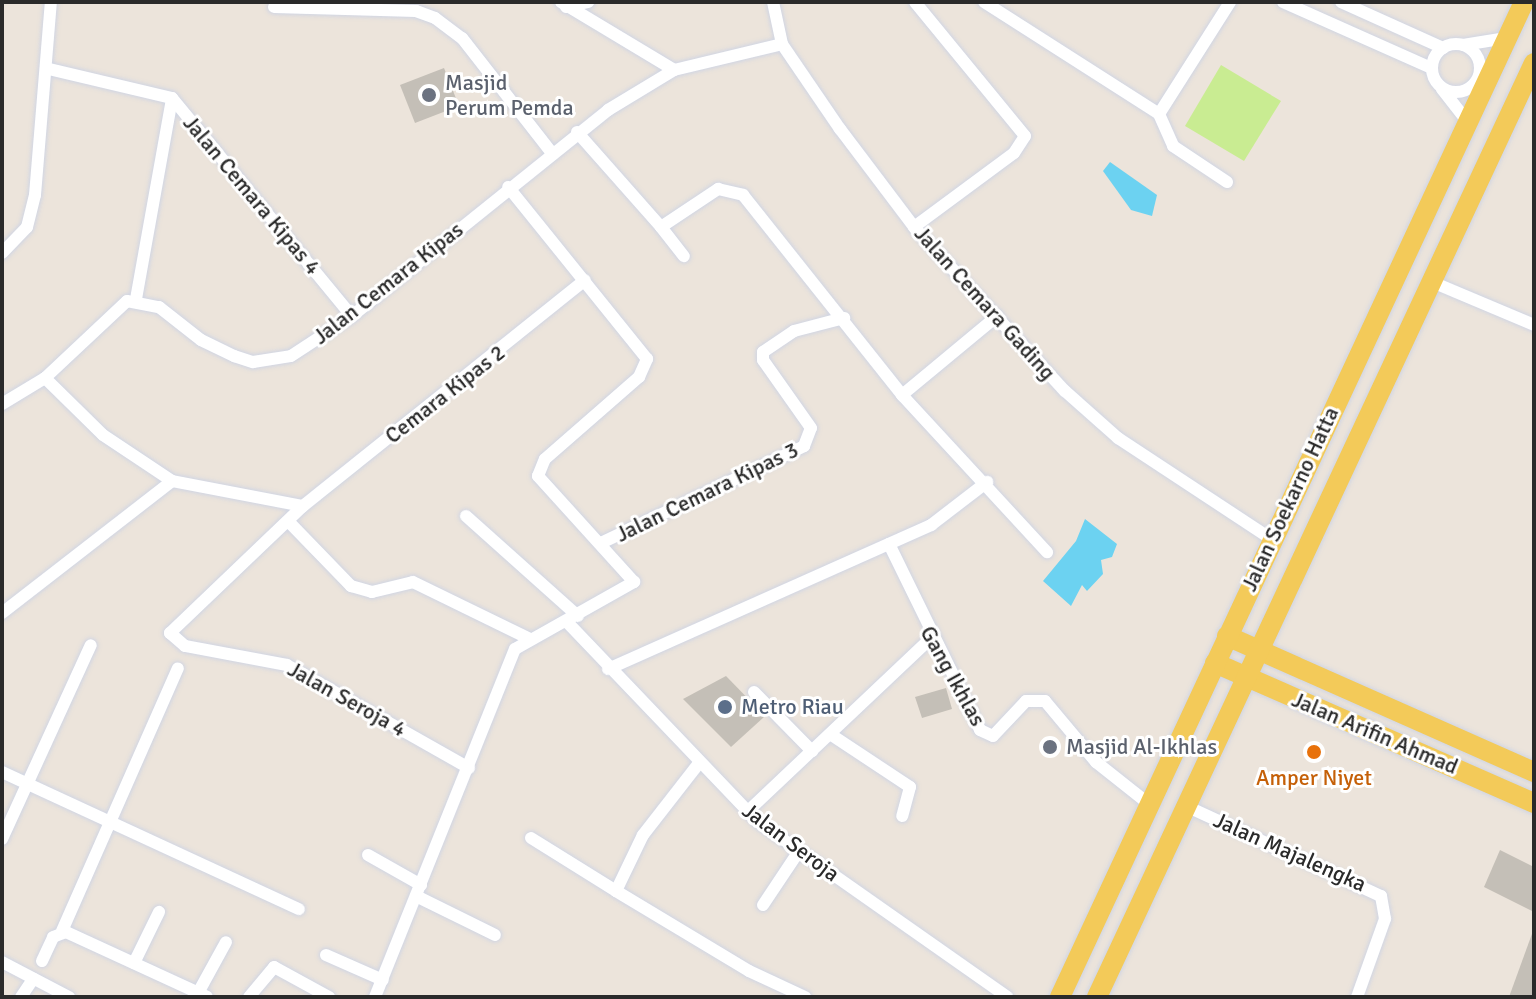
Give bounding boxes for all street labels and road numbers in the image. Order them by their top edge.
street label: Jalan Cemara Kipas 4 [178,110,326,280]
street label: Jalan Cemara Kipas [308,216,468,350]
street label: Jalan Cemara Gading [909,221,1061,385]
street label: Cemara Kipas 2 [380,339,510,449]
street label: Jalan Soekarno Hatta [1236,403,1344,595]
street label: Jalan Cemara Kipas 3 [611,436,803,548]
street label: Gang Ikhlas [915,621,991,731]
street label: Jalan Seroja 4 [283,656,411,742]
street label: Jalan Arifin Ahmad [1288,686,1462,780]
street label: Jalan Seroja [737,797,845,887]
street label: Jalan Majalengka [1210,807,1370,897]

